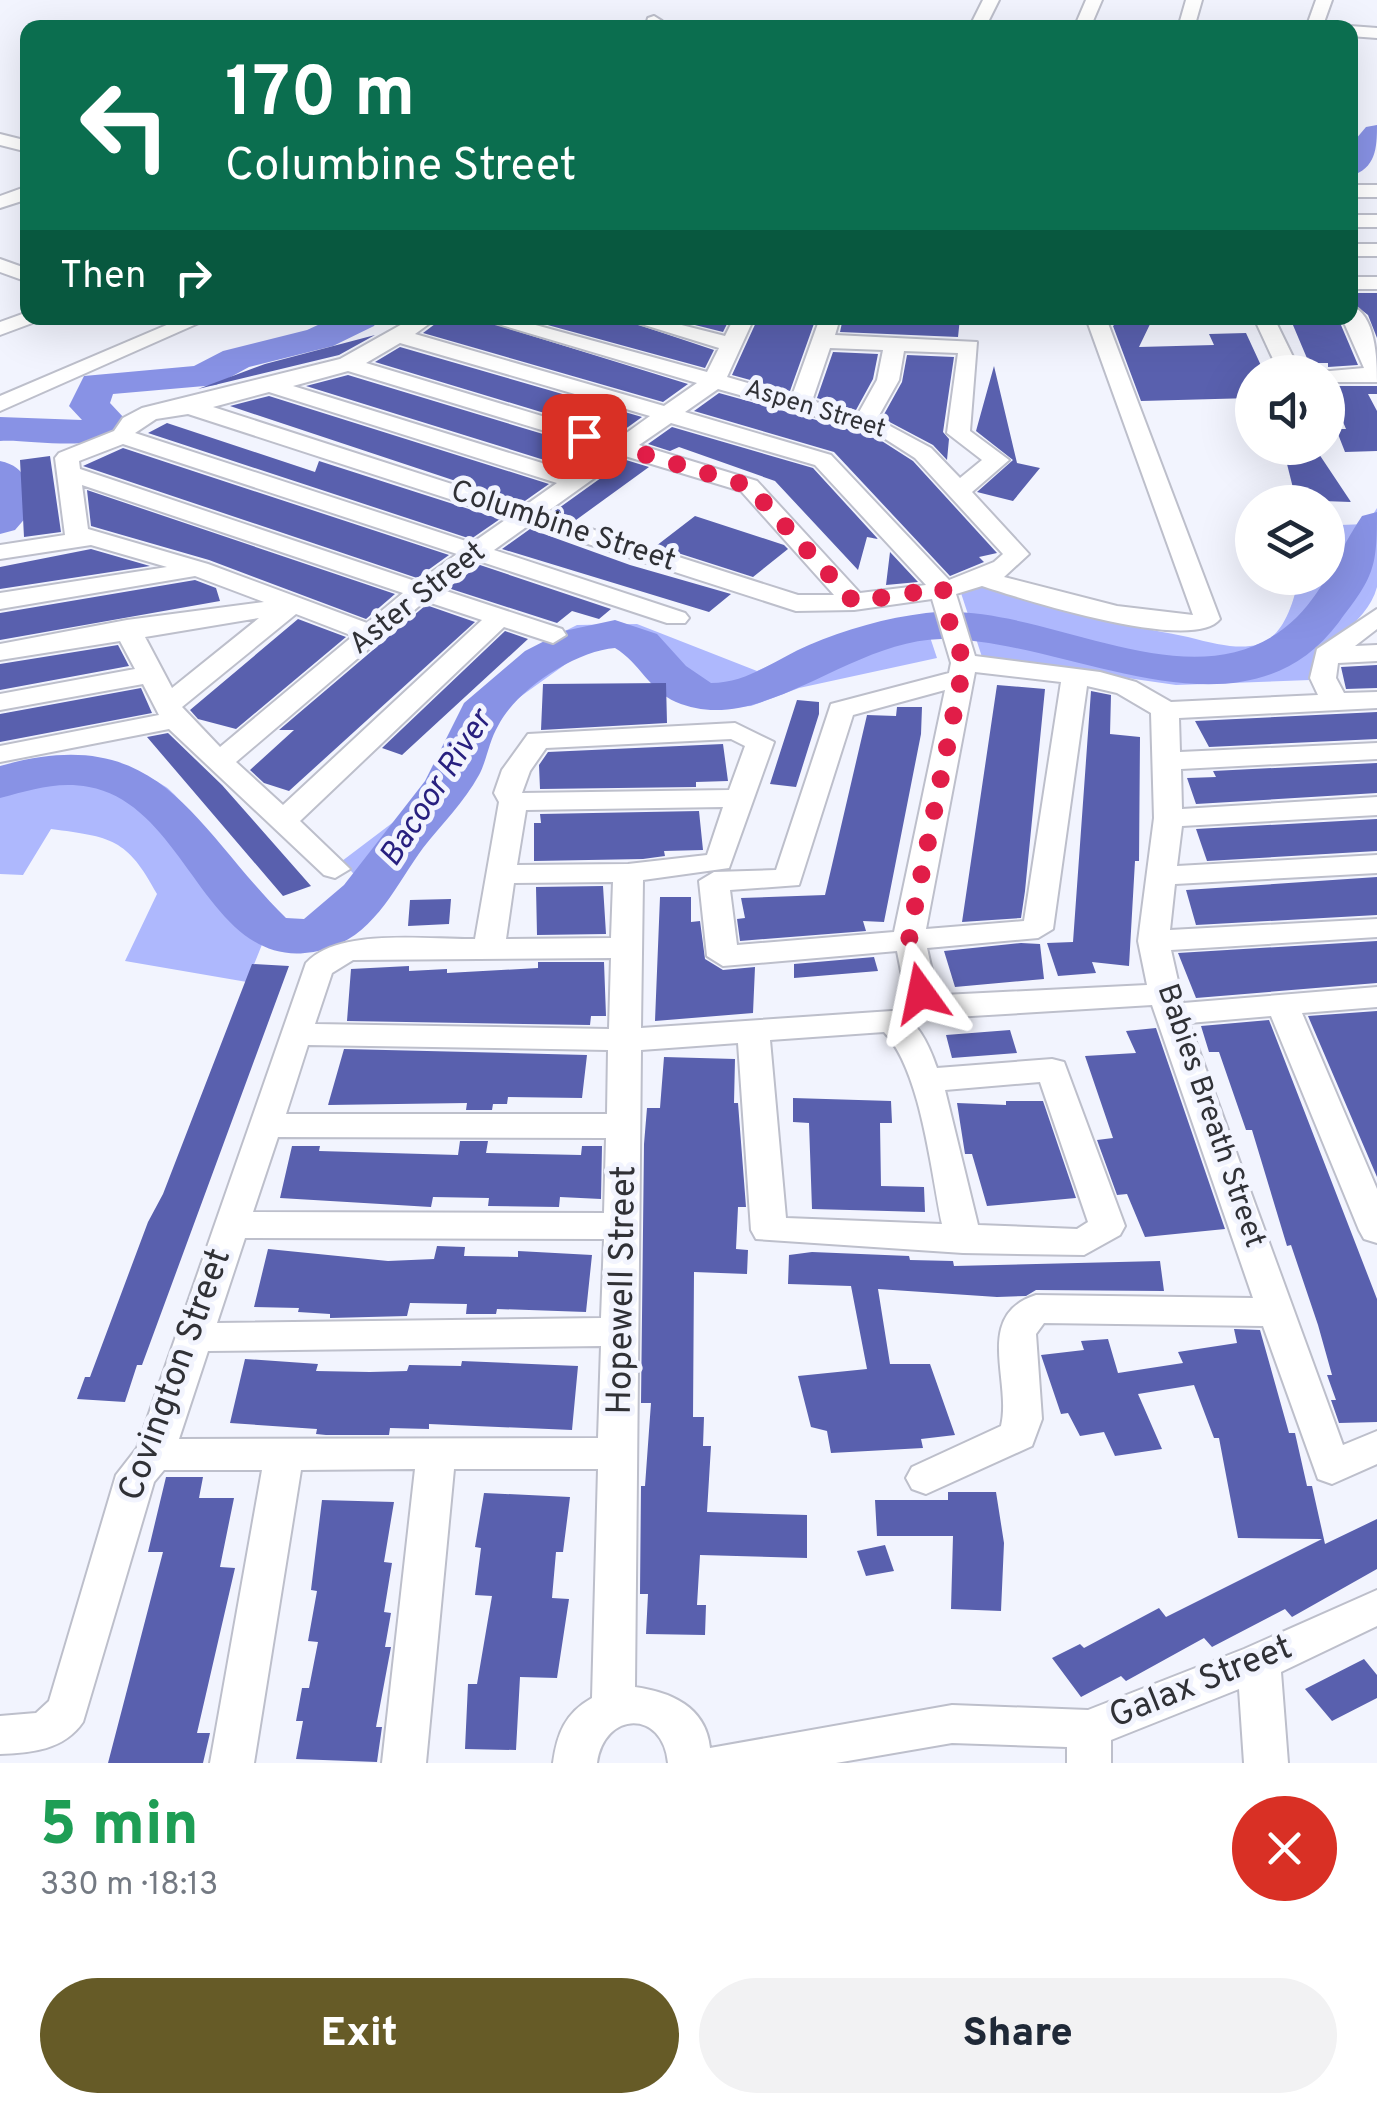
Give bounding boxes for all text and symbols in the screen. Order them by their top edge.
text: 170 m [225,52,415,141]
icon: left [60,60,190,190]
text: Columbine Street [225,139,576,196]
icon: right [166,250,221,305]
text: Then [60,253,146,302]
map controls [1235,355,1345,595]
button: sound [1235,355,1345,465]
street label: Aspen Street [741,373,889,447]
pin [542,394,627,479]
icon: arrive [557,409,612,464]
street label: Columbine Street [446,473,680,581]
button: layers [1235,485,1345,595]
street label: Aster Street [342,534,494,664]
water label: Bacoor River [372,701,504,875]
position arrow [869,941,973,1045]
street label: Babies Breath Street [1148,979,1272,1253]
street label: Hopewell Street [599,1165,647,1415]
street label: Covington Street [110,1243,242,1507]
street label: Galax Street [1103,1626,1299,1740]
text: 5 min [40,1790,199,1866]
button: close [1232,1796,1337,1901]
text: 330 m · 18:13 [40,1866,218,1906]
button: Exit [40,1978,679,2093]
button: Share [699,1978,1337,2093]

